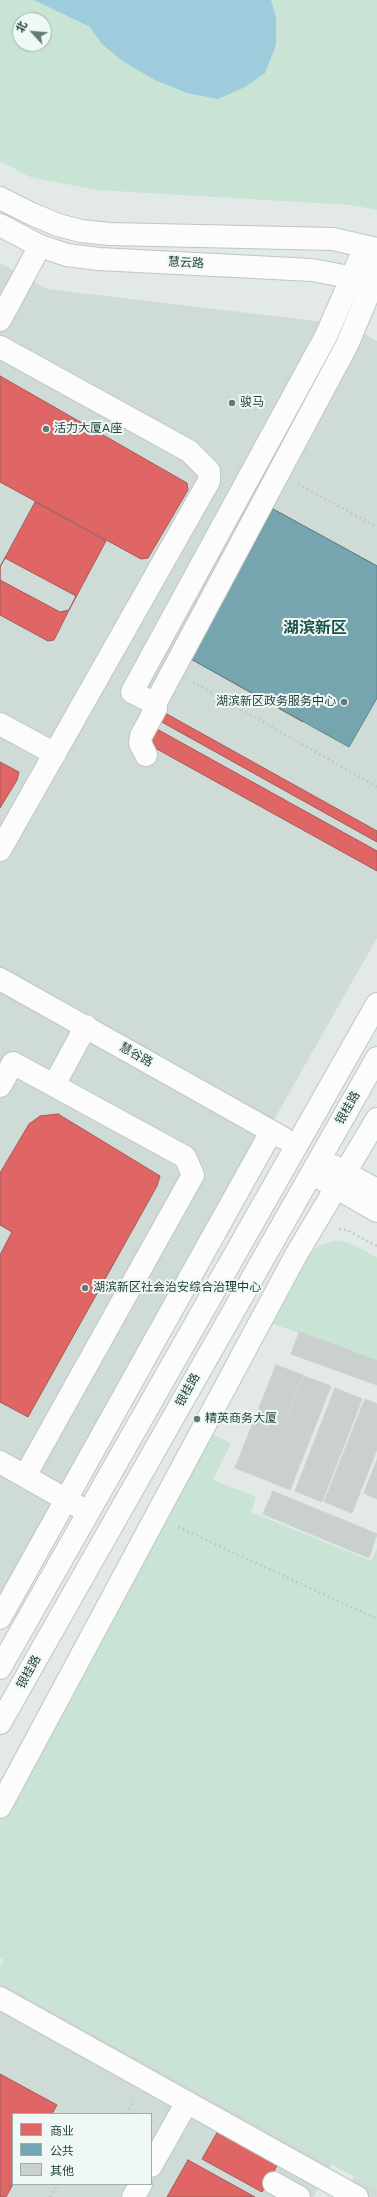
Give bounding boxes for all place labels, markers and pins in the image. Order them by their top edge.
place label: 骏马 [240,396,264,410]
marker: 骏马 [227,398,237,408]
place label: 活力大厦A座 [54,422,122,436]
marker: 活力大厦A座 [41,424,51,434]
place label: 湖滨新区政务服务中心 [216,695,336,709]
marker: 湖滨新区政务服务中心 [339,697,349,707]
place label: 湖滨新区社会治安综合治理中心 [93,1281,261,1295]
marker: 湖滨新区社会治安综合治理中心 [80,1283,90,1293]
place label: 精英商务大厦 [205,1412,277,1426]
marker: 精英商务大厦 [192,1414,202,1424]

